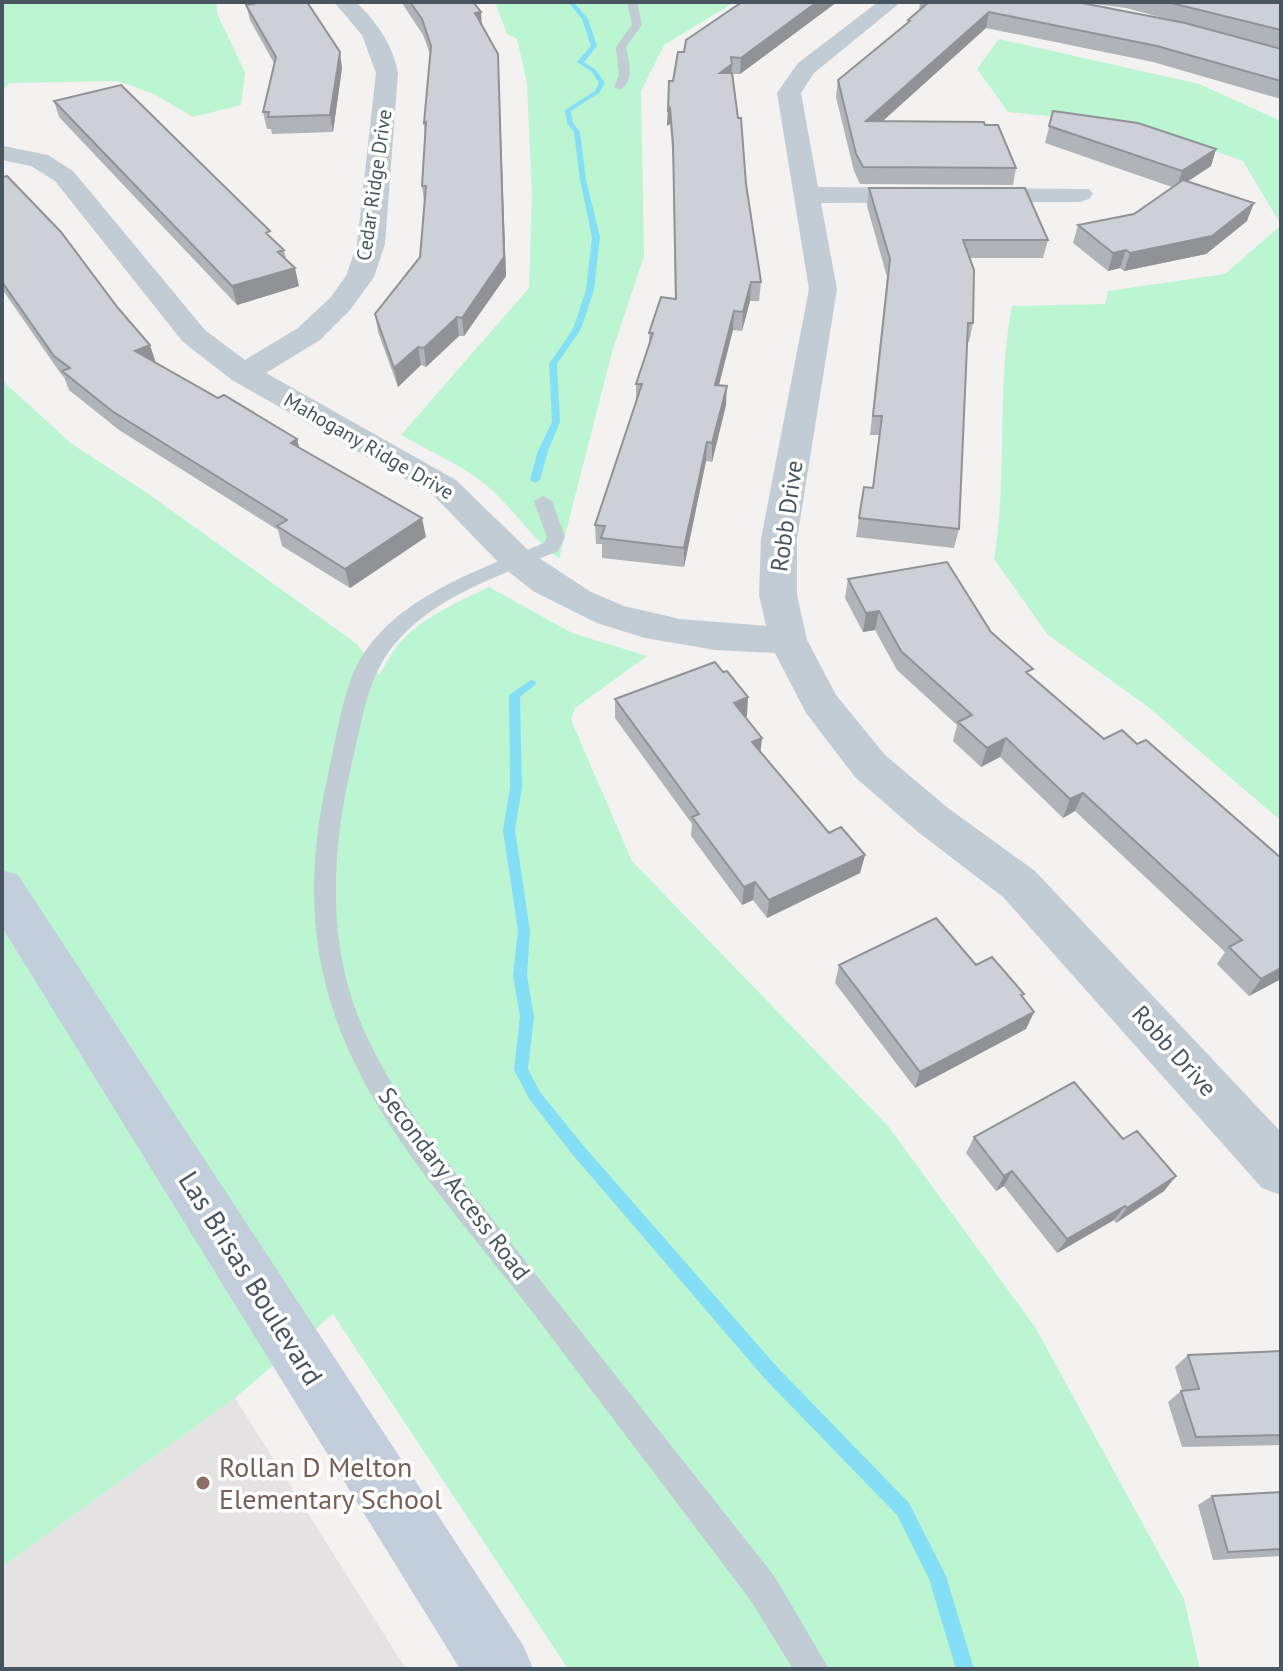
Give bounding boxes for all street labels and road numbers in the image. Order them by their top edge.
street label: Cedar Ridge Drive [350,108,398,262]
street label: Mahogany Ridge Drive [279,387,459,505]
street label: Robb Drive [763,458,810,574]
street label: Robb Drive [1125,999,1223,1103]
street label: Secondary Access Road [372,1081,537,1286]
street label: Las Brisas Boulevard [171,1164,332,1392]

